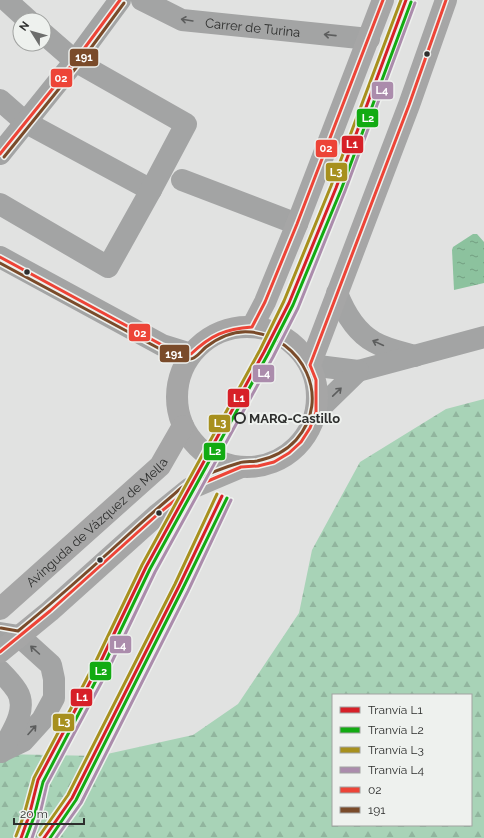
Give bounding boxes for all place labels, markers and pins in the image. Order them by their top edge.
unlabelled marker [422,49,432,59]
unlabelled marker [22,267,32,277]
place label: MARQ-Castillo [249,411,340,426]
marker: MARQ-Castillo [234,412,246,424]
unlabelled marker [154,508,164,518]
unlabelled marker [95,555,105,565]

